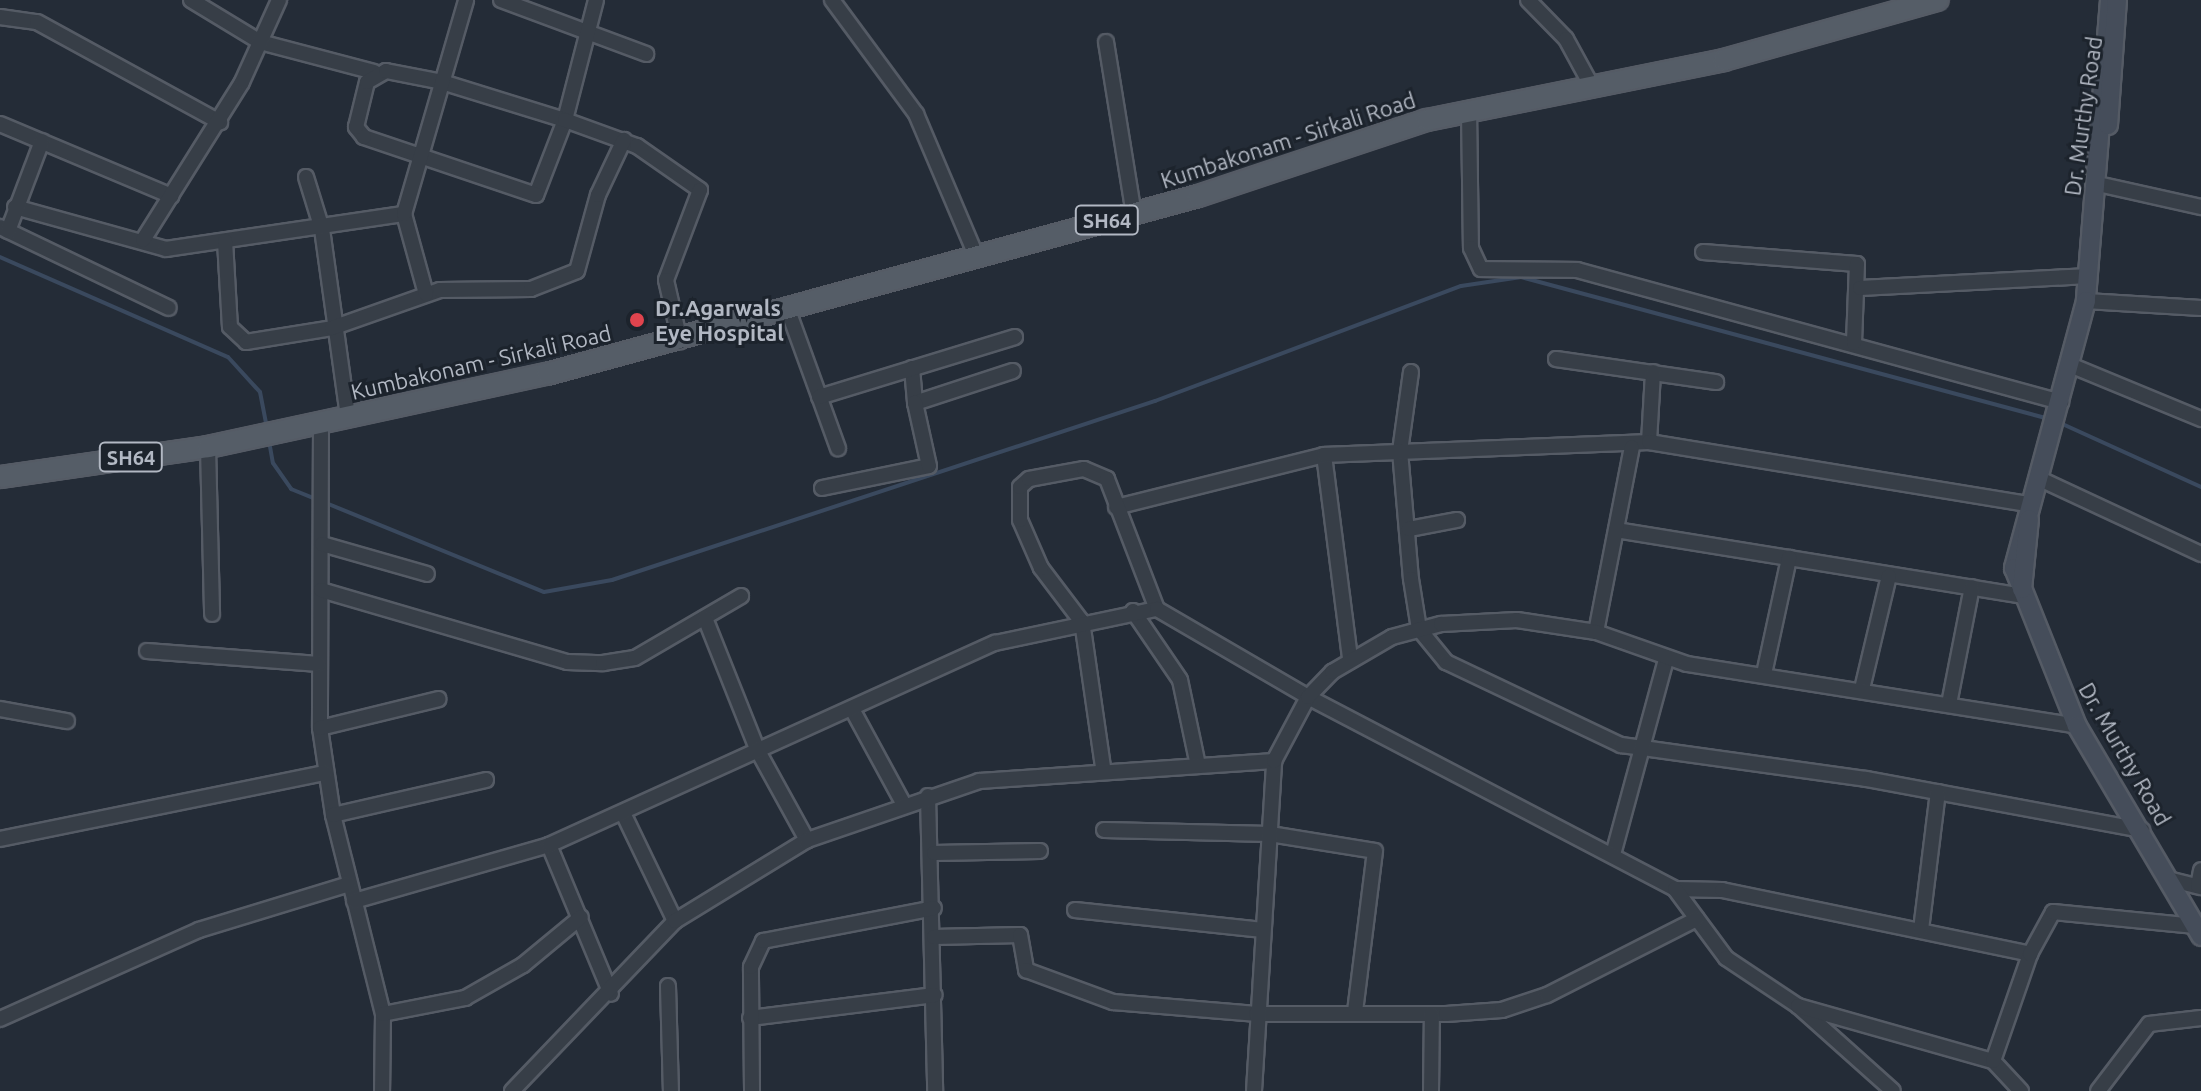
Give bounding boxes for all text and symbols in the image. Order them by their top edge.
street label: Dr. Murthy Road [2059,35,2107,197]
street label: Kumbakonam - Sirkali Road [1157,86,1419,194]
road number: SH64 [1073,204,1141,236]
place label: Dr.Agarwals Eye Hospital [655,294,784,346]
marker: Dr.Agarwals Eye Hospital [626,309,648,331]
street label: Kumbakonam - Sirkali Road [348,319,614,405]
road number: SH64 [97,441,165,473]
street label: Dr. Murthy Road [2073,678,2177,830]

